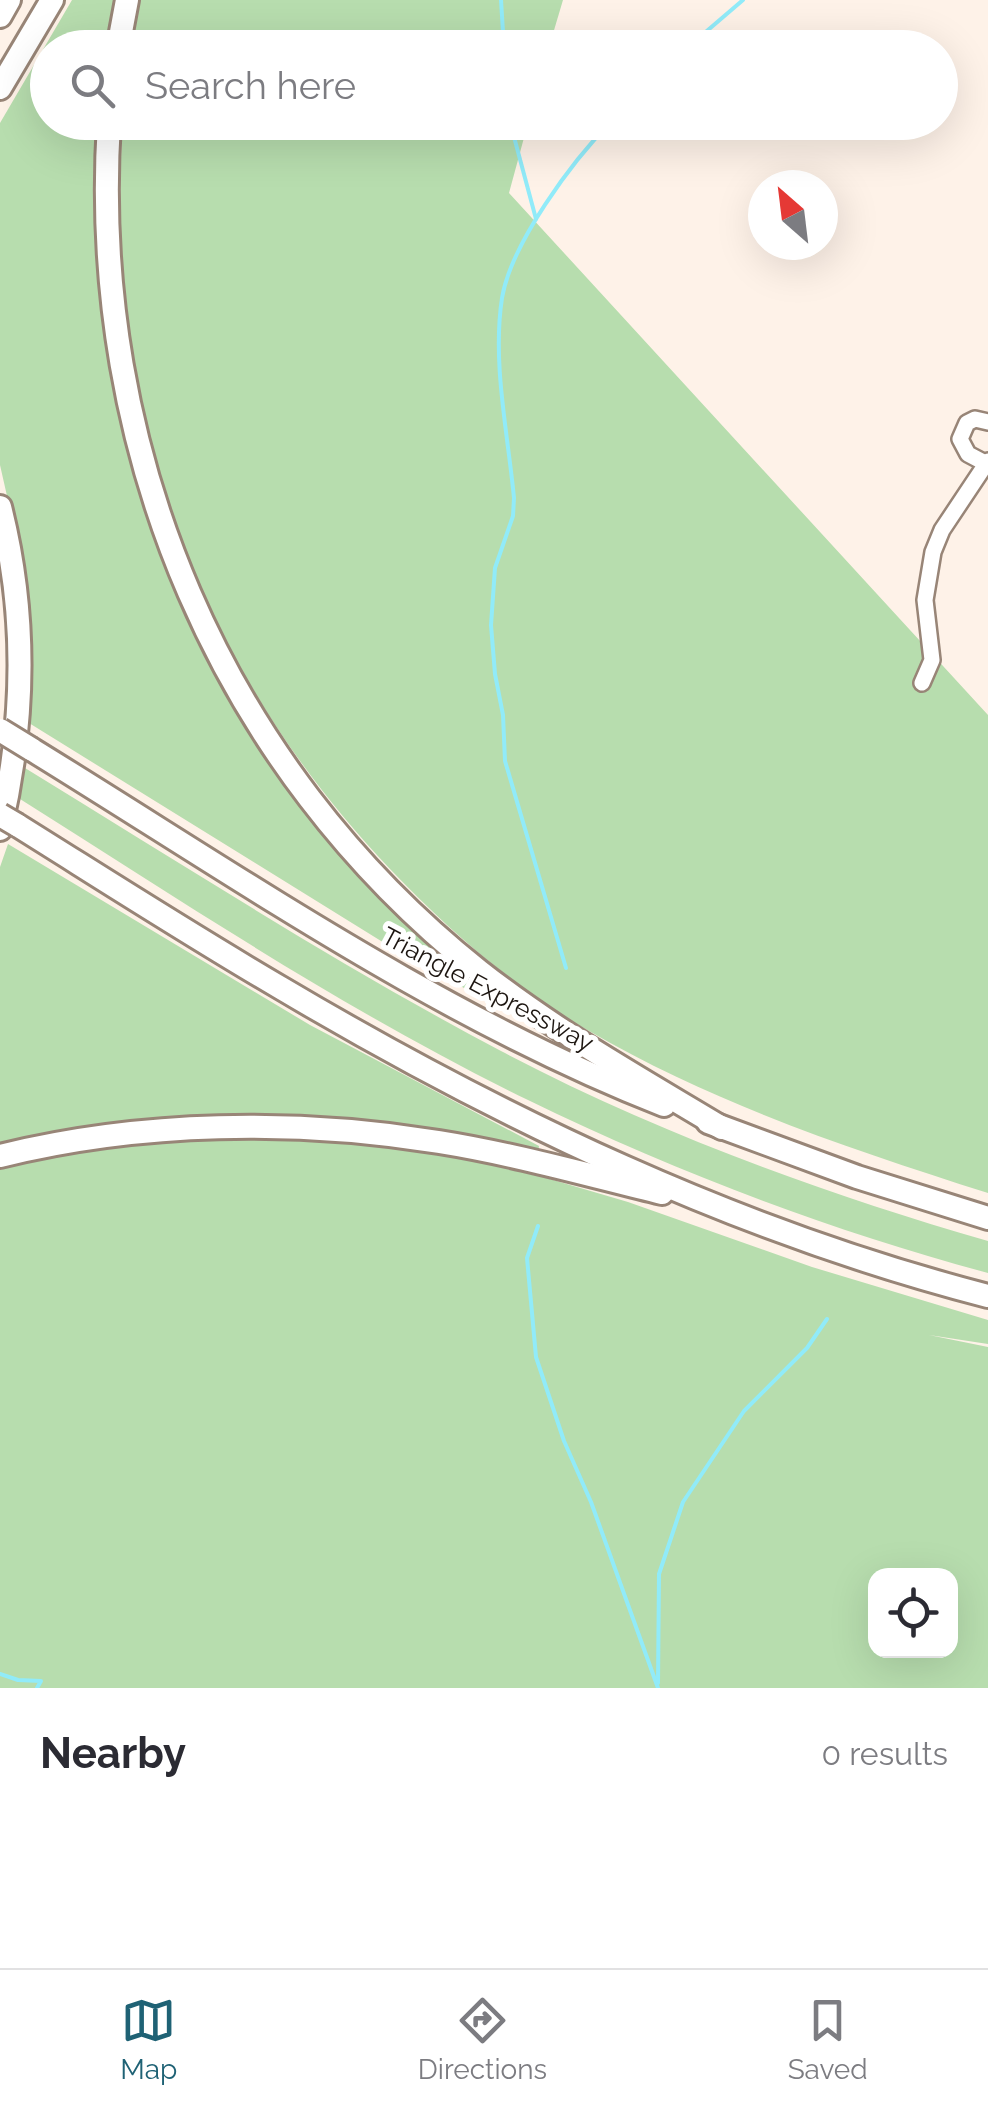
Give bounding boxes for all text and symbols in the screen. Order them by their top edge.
search box [30,30,958,140]
icon: search [65,58,120,113]
text: Search here [145,63,356,108]
north arrow [748,170,838,260]
street label: Triangle Expressway [377,920,599,1058]
map controls [868,1568,958,1658]
button: locate [868,1568,958,1658]
text: Nearby [40,1729,186,1778]
text: 0 results [821,1735,948,1772]
tab: Map [120,1993,177,2086]
tab: Directions [418,1993,547,2086]
tab: Saved [788,1993,868,2086]

